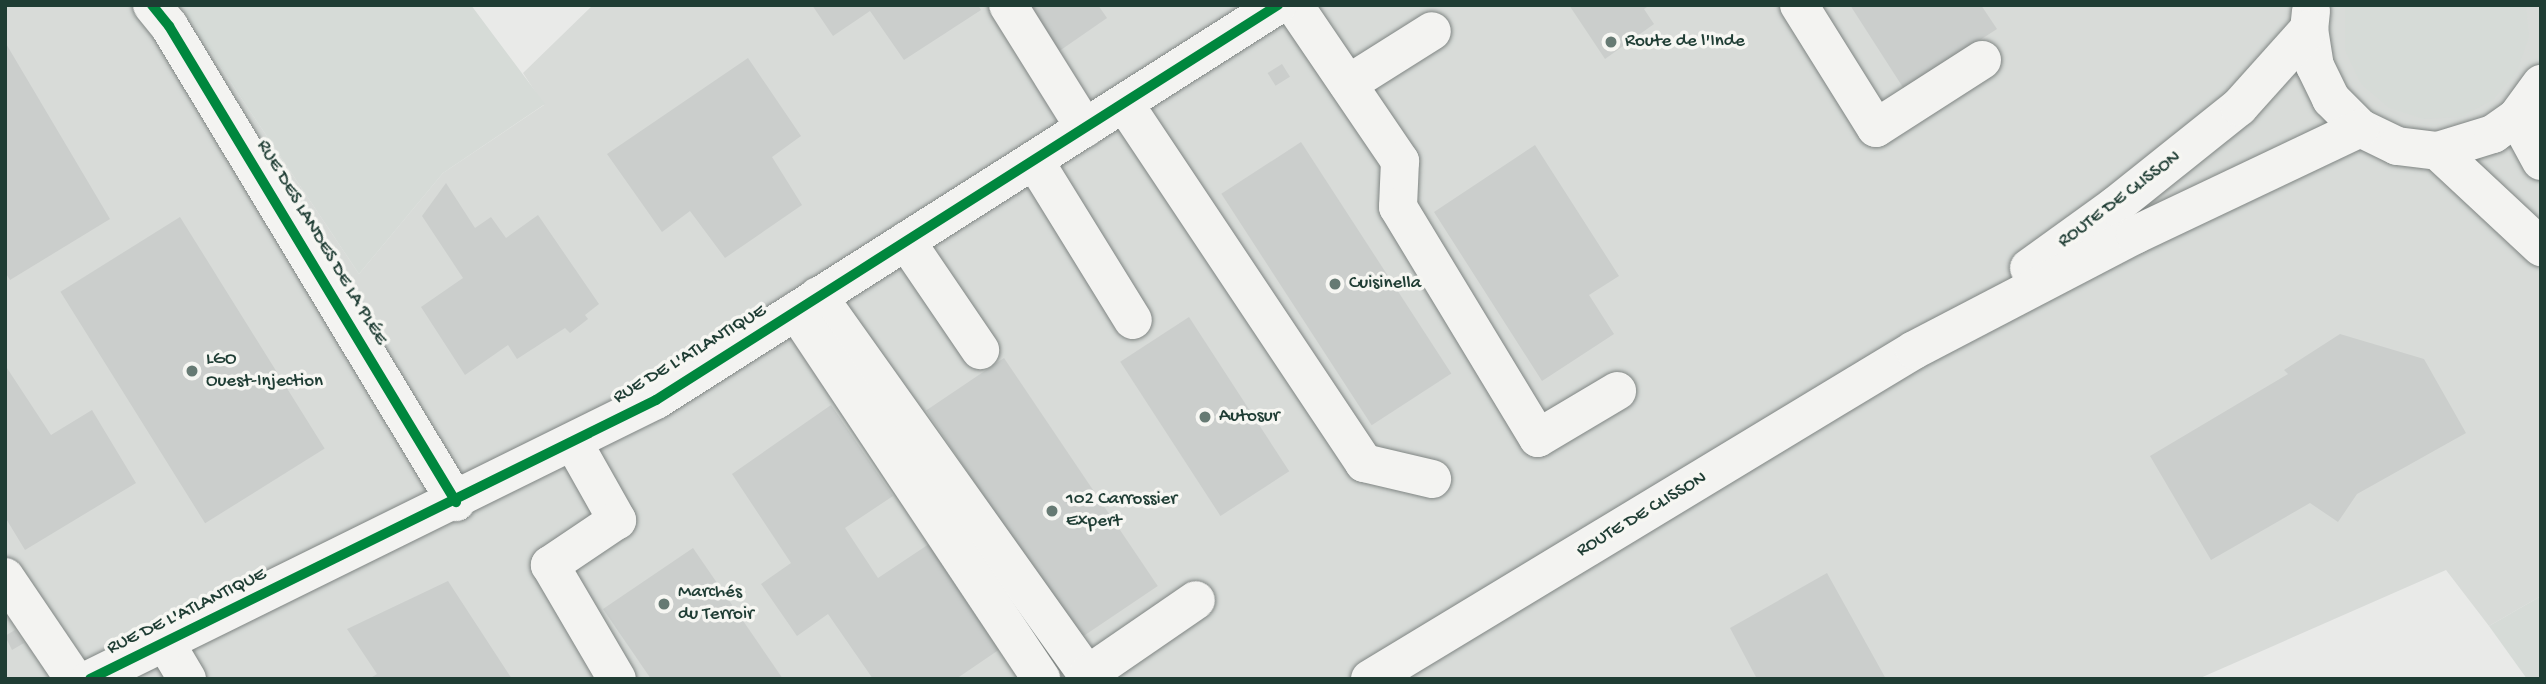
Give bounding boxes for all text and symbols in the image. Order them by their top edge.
place label: Route de l'Inde [1625,31,1745,53]
marker: Route de l'Inde [1603,34,1619,50]
street label: RUE DES LANDES DE LA PLÉE [251,136,391,350]
street label: ROUTE DE CLISSON [2054,146,2186,254]
place label: Cuisinella [1349,273,1421,295]
marker: Cuisinella [1327,276,1343,292]
street label: RUE DE L'ATLANTIQUE [609,300,771,410]
place label: LGO Ouest-Injection [206,349,323,393]
marker: LGO Ouest-Injection [184,363,200,379]
place label: Autosur [1219,406,1279,428]
marker: Autosur [1197,409,1213,425]
street label: ROUTE DE CLISSON [1573,467,1711,563]
place label: 102 Carrossier Expert [1066,489,1177,533]
marker: 102 Carrossier Expert [1044,503,1060,519]
street label: RUE DE L'ATLANTIQUE [104,564,270,660]
place label: Marchés du Terroir [678,582,754,626]
marker: Marchés du Terroir [656,596,672,612]

